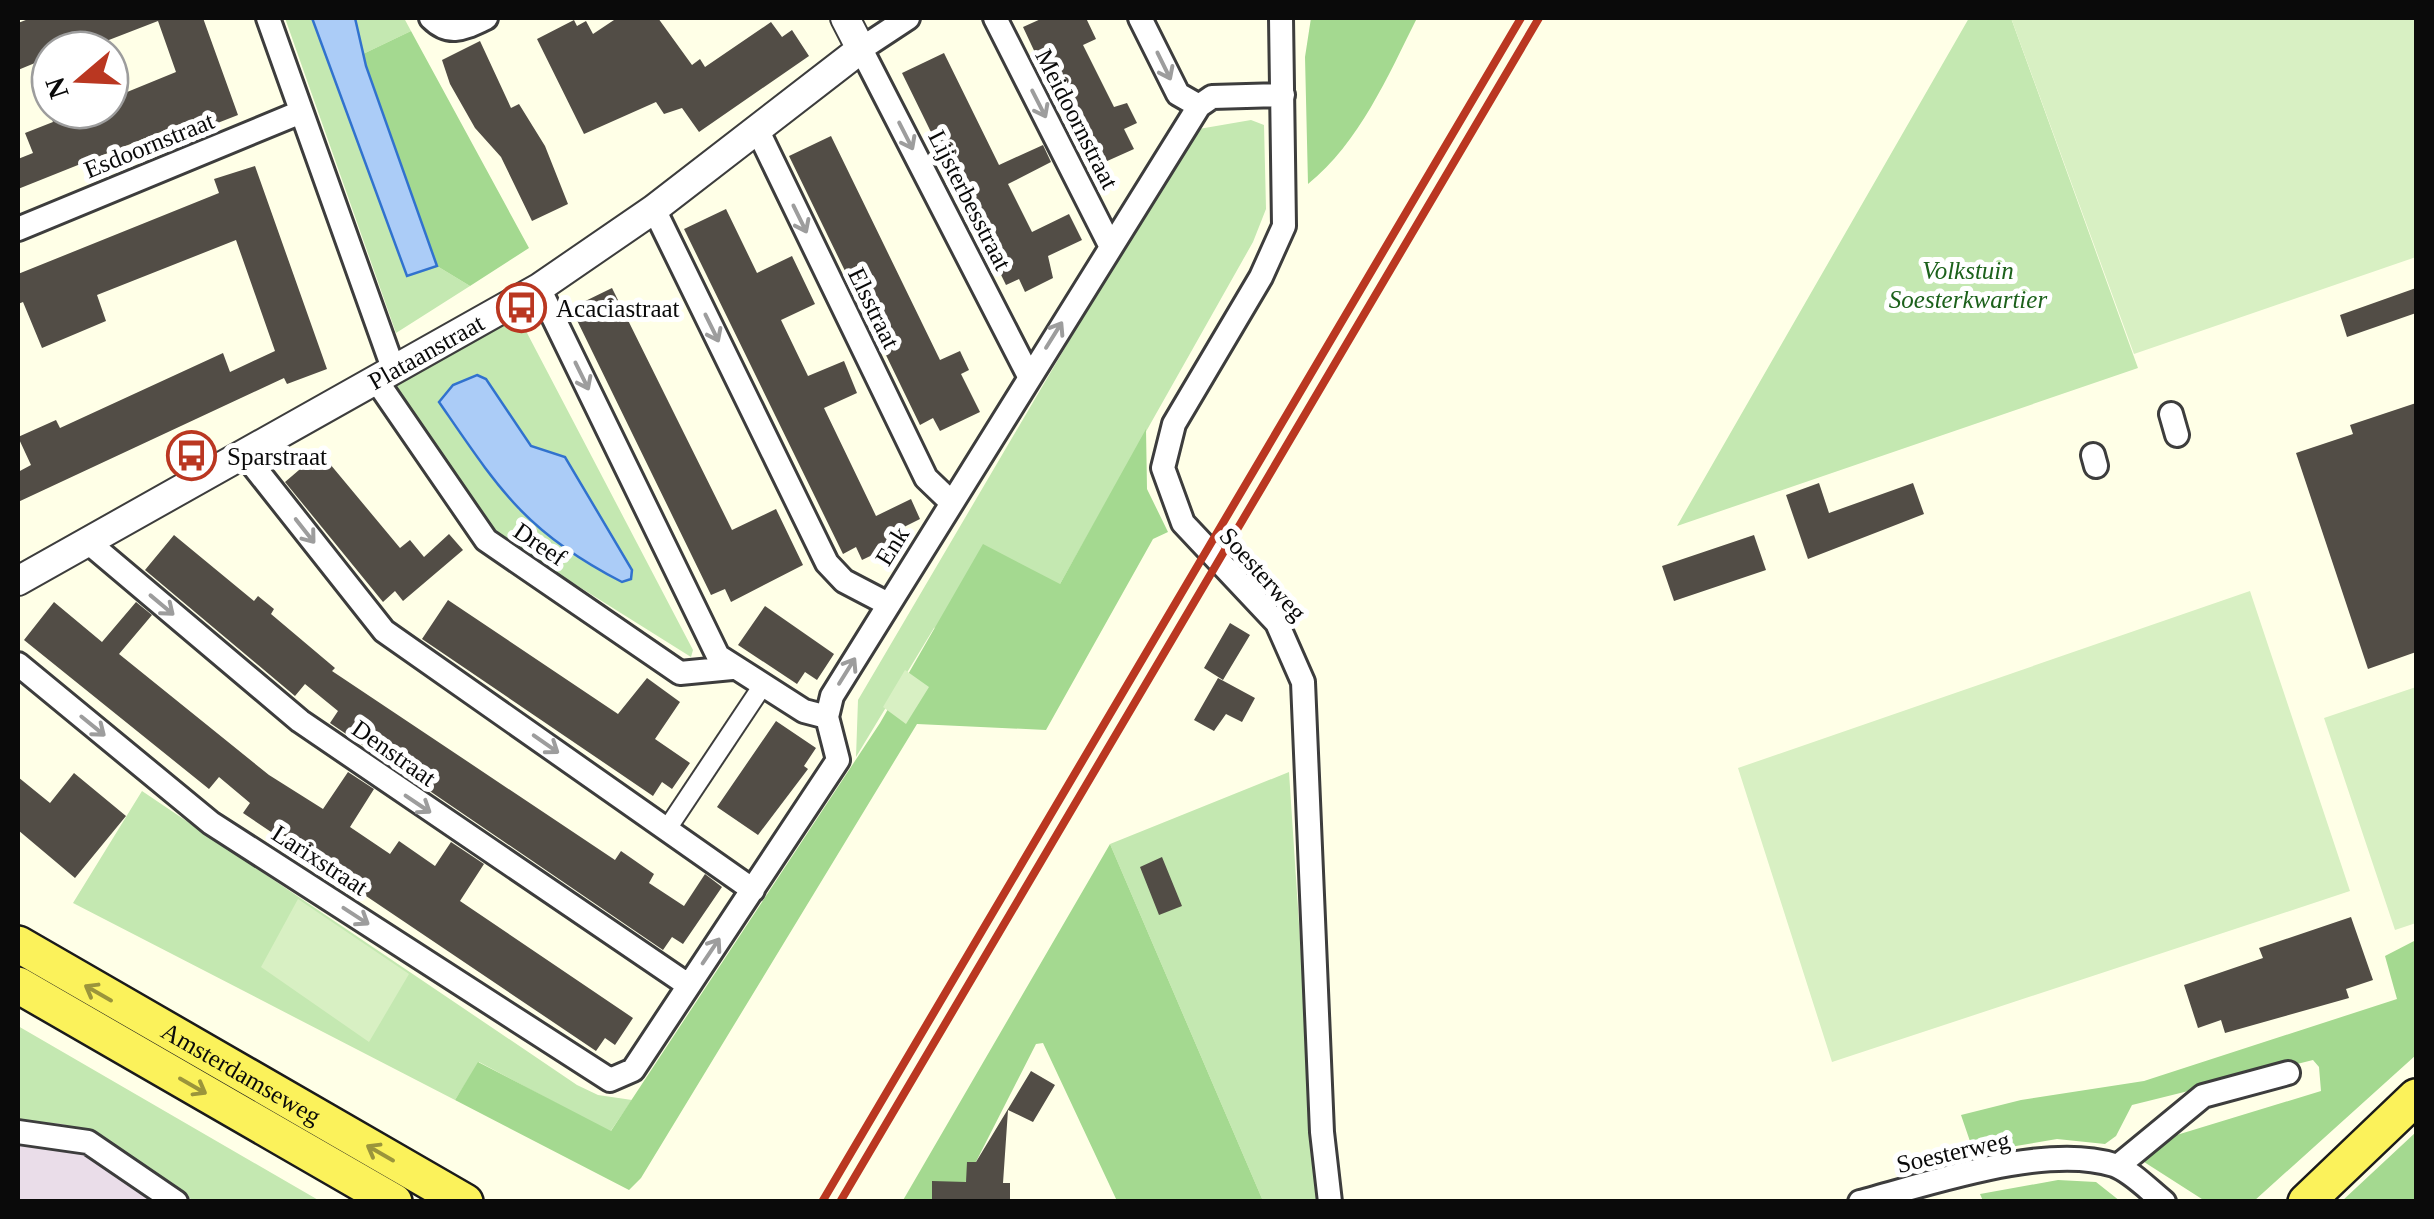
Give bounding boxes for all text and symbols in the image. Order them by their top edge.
north arrow [30,30,130,130]
street label: Meidoornstraat [1030,45,1124,193]
one-way arrow [1155,51,1174,81]
text: N [39,73,75,103]
one-way arrow [1030,89,1049,119]
street label: Esdoornstraat [80,107,218,183]
one-way arrow [897,121,916,151]
street label: Lijsterbesstraat [923,126,1017,274]
one-way arrow [791,204,810,233]
park label: Volkstuin Soesterkwartier [1889,257,2047,313]
street label: Elsstraat [843,263,905,353]
bus stop icon: Acaciastraat [495,282,547,334]
place label: Acaciastraat [556,295,680,322]
street label: Plataanstraat [364,308,488,395]
one-way arrow [704,312,723,342]
one-way arrow [1044,321,1065,350]
one-way arrow [573,360,592,390]
bus stop icon: Sparstraat [166,430,218,482]
place label: Sparstraat [227,443,327,470]
one-way arrow [294,517,315,544]
street label: Dreef [509,517,572,571]
street label: Enk [870,521,914,570]
street label: Soesterweg [1214,522,1312,626]
one-way arrow [149,593,174,616]
one-way arrow [837,657,857,686]
street label: Denstraat [347,714,441,792]
one-way arrow [79,715,106,736]
one-way arrow [531,733,559,754]
one-way arrow [404,793,432,814]
street label: Larixstraat [267,819,373,901]
one-way arrow [341,906,370,927]
one-way arrow [700,938,721,966]
one-way arrow [84,983,113,1003]
street label: Amsterdamseweg [157,1016,326,1130]
one-way arrow [178,1076,207,1096]
street label: Soesterweg [1894,1126,2013,1178]
one-way arrow [366,1143,396,1163]

